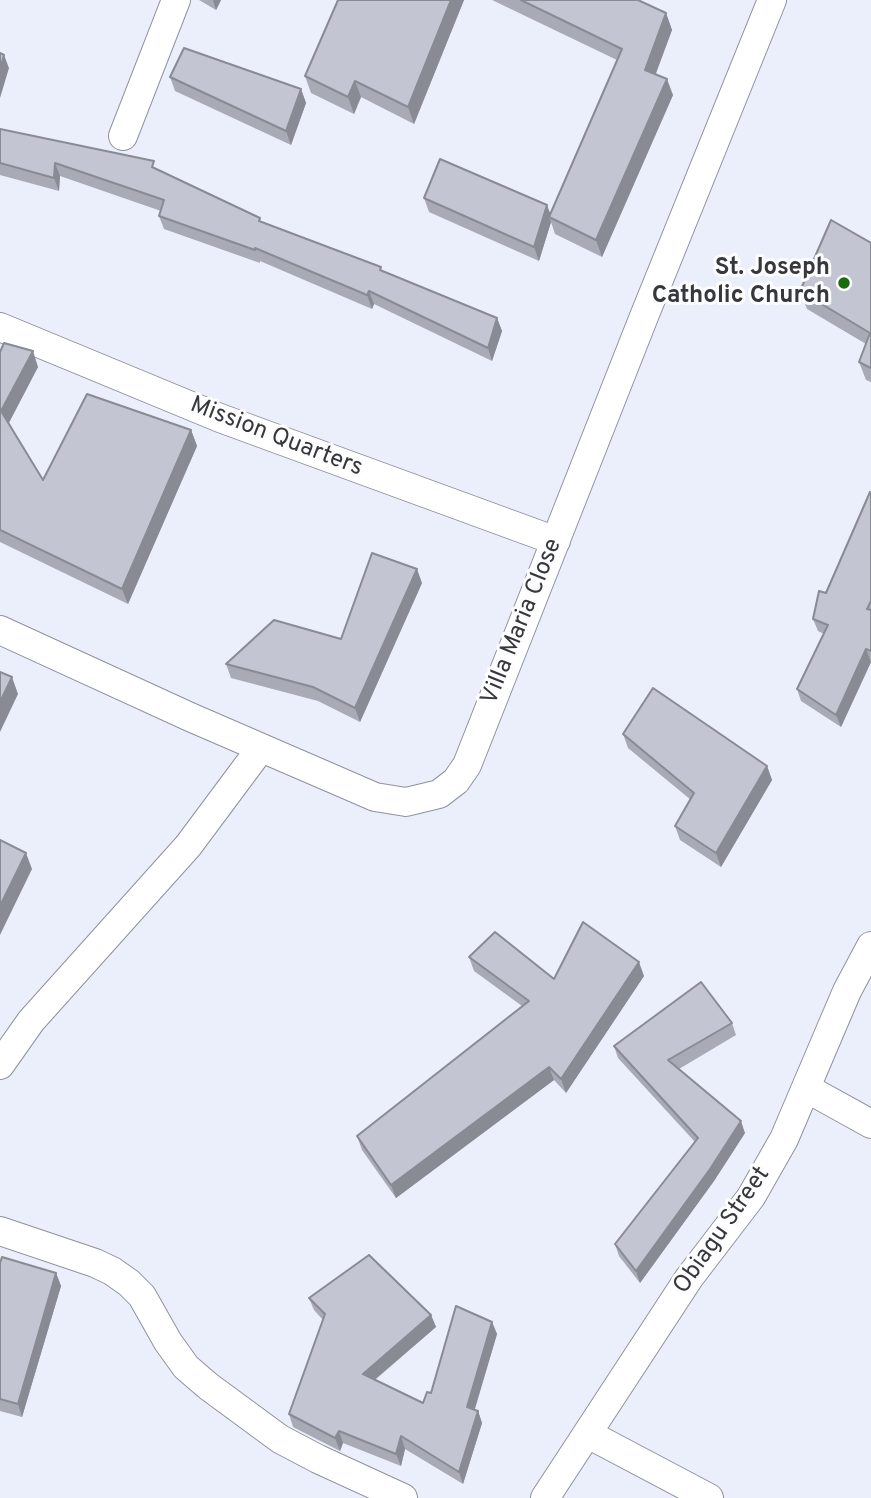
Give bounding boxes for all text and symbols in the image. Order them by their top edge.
place label: St. Joseph Catholic Church [652,255,830,311]
marker: St. Joseph Catholic Church [836,275,852,291]
street label: Mission Quarters [186,392,366,484]
street label: Villa Maria Close [477,535,569,709]
street label: Obiagu Street [669,1162,777,1300]

